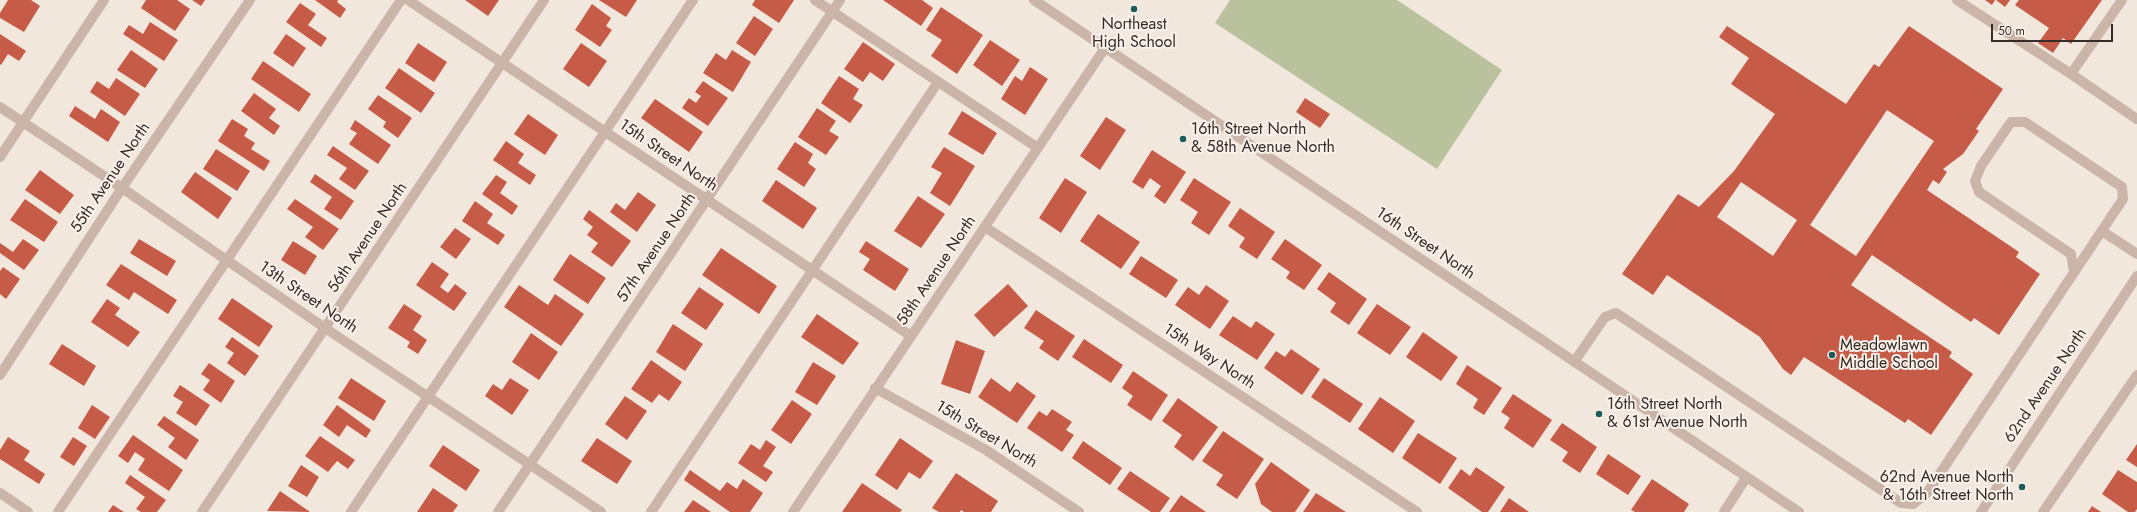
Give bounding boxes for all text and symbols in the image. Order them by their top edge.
marker: Northeast High School [1129,4,1139,14]
place label: Northeast High School [1092,15,1176,53]
scale bar [1993,16,2115,42]
text: 50 m [1998,22,2025,40]
street label: 15th Street North [615,116,721,196]
street label: 55th Avenue North [67,119,155,237]
place label: 16th Street North & 58th Avenue North [1191,120,1335,158]
marker: 16th Street North & 58th Avenue North [1178,134,1188,144]
street label: 56th Avenue North [324,179,412,297]
street label: 57th Avenue North [613,190,701,306]
street label: 16th Street North [1372,204,1478,284]
street label: 58th Avenue North [893,212,981,330]
street label: 13th Street North [255,258,361,338]
street label: 15th Way North [1159,320,1259,394]
street label: 62nd Avenue North [2001,325,2091,447]
place label: Meadowlawn Middle School [1840,336,1938,374]
marker: Meadowlawn Middle School [1827,350,1837,360]
place label: 16th Street North & 61st Avenue North [1607,395,1748,433]
street label: 15th Street North [932,397,1040,473]
marker: 16th Street North & 61st Avenue North [1594,409,1604,419]
place label: 62nd Avenue North & 16th Street North [1880,468,2014,506]
marker: 62nd Avenue North & 16th Street North [2017,482,2027,492]

